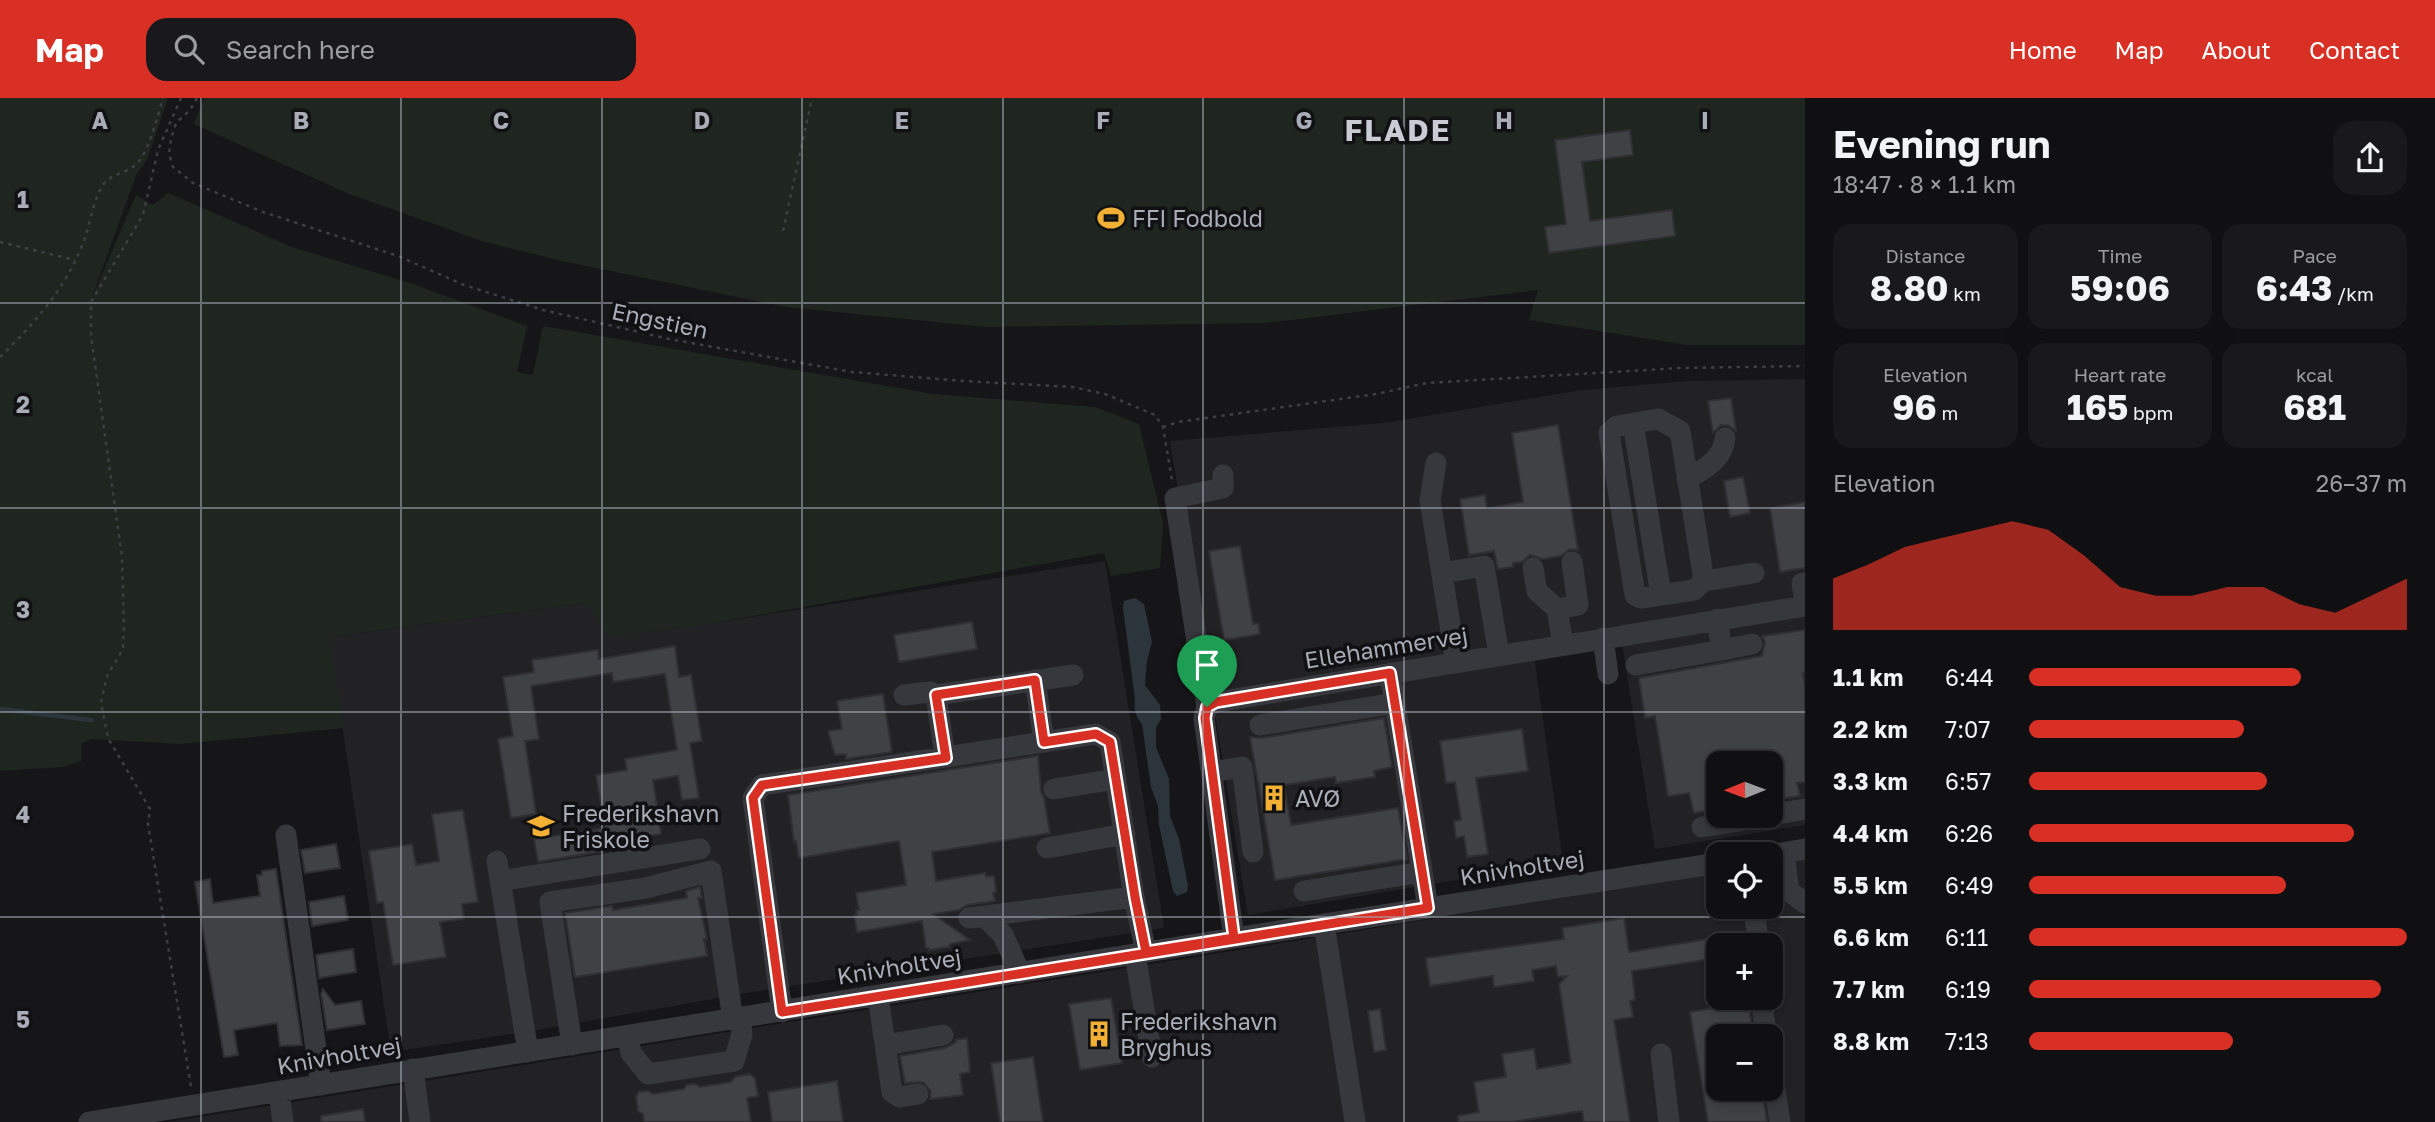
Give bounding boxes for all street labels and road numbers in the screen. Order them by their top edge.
street label: Engstien [609,296,711,344]
street label: Ellehammervej [1303,620,1469,674]
street label: Knivholtvej [1458,843,1586,891]
street label: Knivholtvej [835,942,963,990]
street label: Knivholtvej [275,1030,403,1080]

